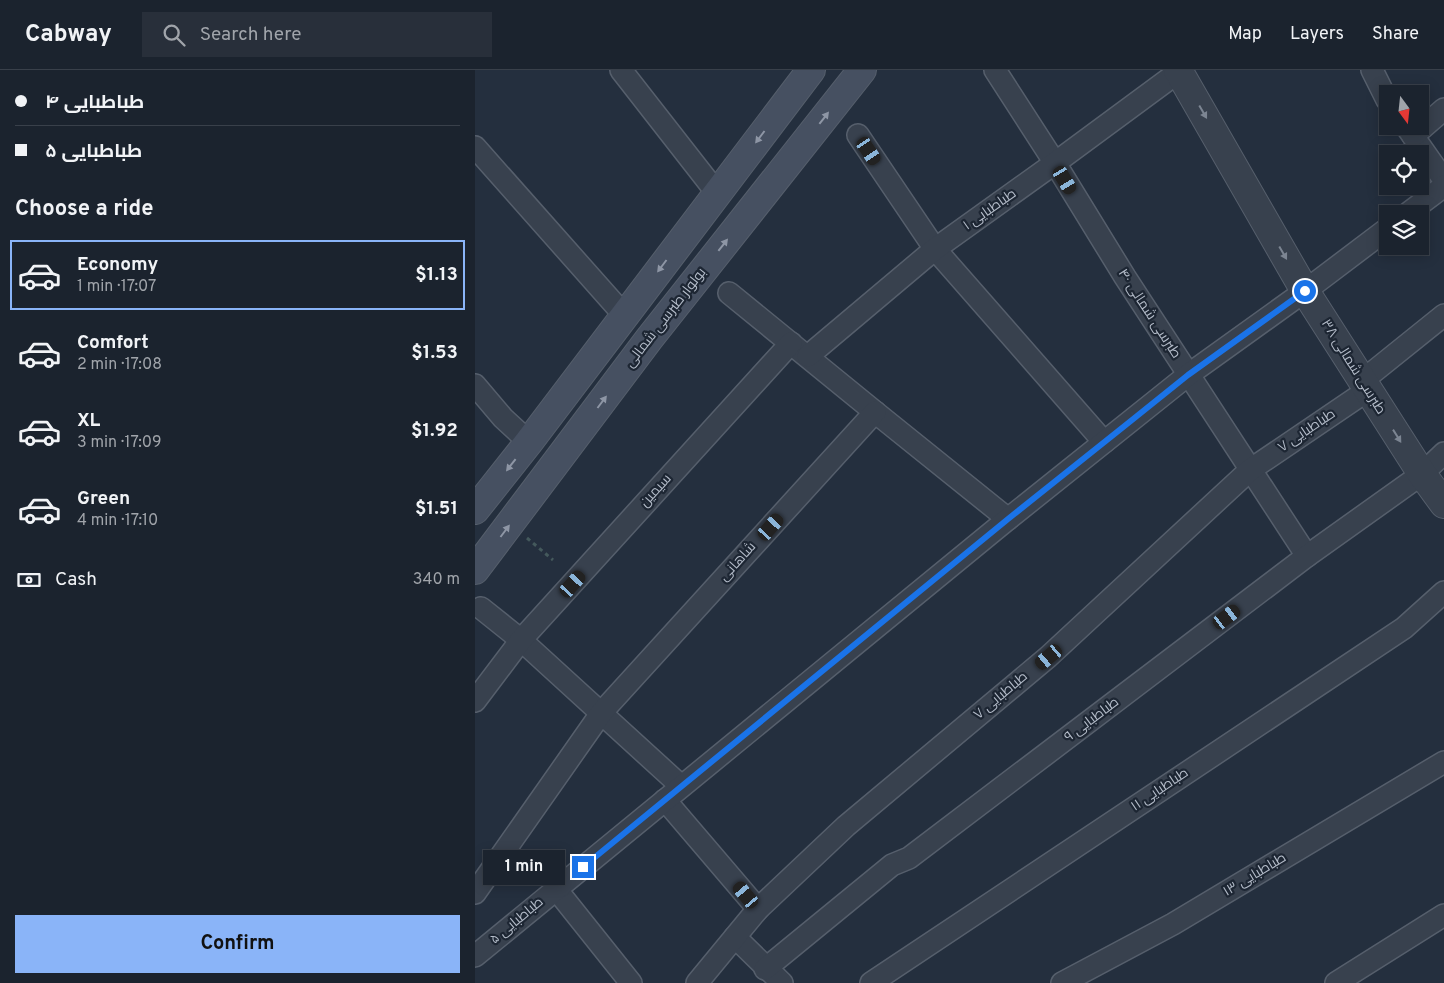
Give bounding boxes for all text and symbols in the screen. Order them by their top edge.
search box [142,12,492,57]
text: Cabway [25,20,112,50]
icon: search [160,21,188,49]
text: Search here [200,23,301,47]
text: Map [1228,23,1262,46]
text: Layers [1290,23,1344,46]
text: Share [1372,23,1419,46]
north arrow [1379,85,1429,135]
map controls [1379,85,1429,255]
text: طباطبایی ۴ [45,91,144,115]
one-way arrow [1198,106,1207,119]
one-way arrow [819,112,830,125]
one-way arrow [755,130,765,144]
car [854,134,883,168]
text: طباطبایی ۵ [45,140,142,164]
button: locate [1379,145,1429,195]
car [1050,163,1079,197]
street label: طباطبایی ۱ [960,186,1020,234]
text: Choose a ride [15,196,153,223]
button: layers [1379,205,1429,255]
one-way arrow [718,239,729,252]
one-way arrow [1279,247,1288,260]
icon: car [17,253,62,298]
text: Economy [77,253,158,277]
one-way arrow [656,259,667,272]
text: $1.13 [415,263,458,287]
street label: بولوار طبرسی شمالی [622,265,710,371]
street label: طبرسی شمالی ۴۰ [1114,266,1184,362]
text: 1 min · 17:07 [77,277,156,297]
route start [1294,280,1316,302]
street label: طبرسی شمالی ۳۸ [1317,316,1389,418]
icon: car [17,331,62,376]
text: Comfort [77,331,149,355]
text: $1.53 [411,341,458,365]
text: 2 min · 17:08 [77,355,162,375]
one-way arrow [597,396,608,409]
street label: طباطبایی ۷ [1275,406,1339,456]
icon: car [17,409,62,454]
text: XL [77,409,100,433]
text: $1.92 [411,419,458,443]
one-way arrow [1392,429,1402,442]
text: 3 min · 17:09 [77,433,162,453]
one-way arrow [505,458,516,471]
street label: سیمین [637,471,675,511]
icon: car [17,487,62,532]
text: Green [77,487,130,511]
text: $1.51 [415,497,458,521]
text: 4 min · 17:10 [77,511,158,531]
car [755,511,786,543]
one-way arrow [499,525,510,538]
street label: شاهانی [716,539,760,585]
icon: cash [15,566,43,594]
text: Cash [55,568,97,592]
car [557,568,588,600]
text: 340 m [413,570,460,590]
car [1210,602,1243,632]
car [1032,642,1065,672]
street label: طباطبایی ۷ [970,668,1032,724]
street label: طباطبایی ۹ [1061,694,1123,746]
street label: طباطبایی ۱۱ [1128,765,1192,815]
callout: 1 min [483,850,565,884]
street label: طباطبایی ۱۳ [1220,850,1290,900]
route end [572,856,594,878]
text: 1 min [505,857,543,877]
car [730,879,761,911]
street label: طباطبایی ۵ [487,894,547,948]
button: Confirm [15,915,460,973]

